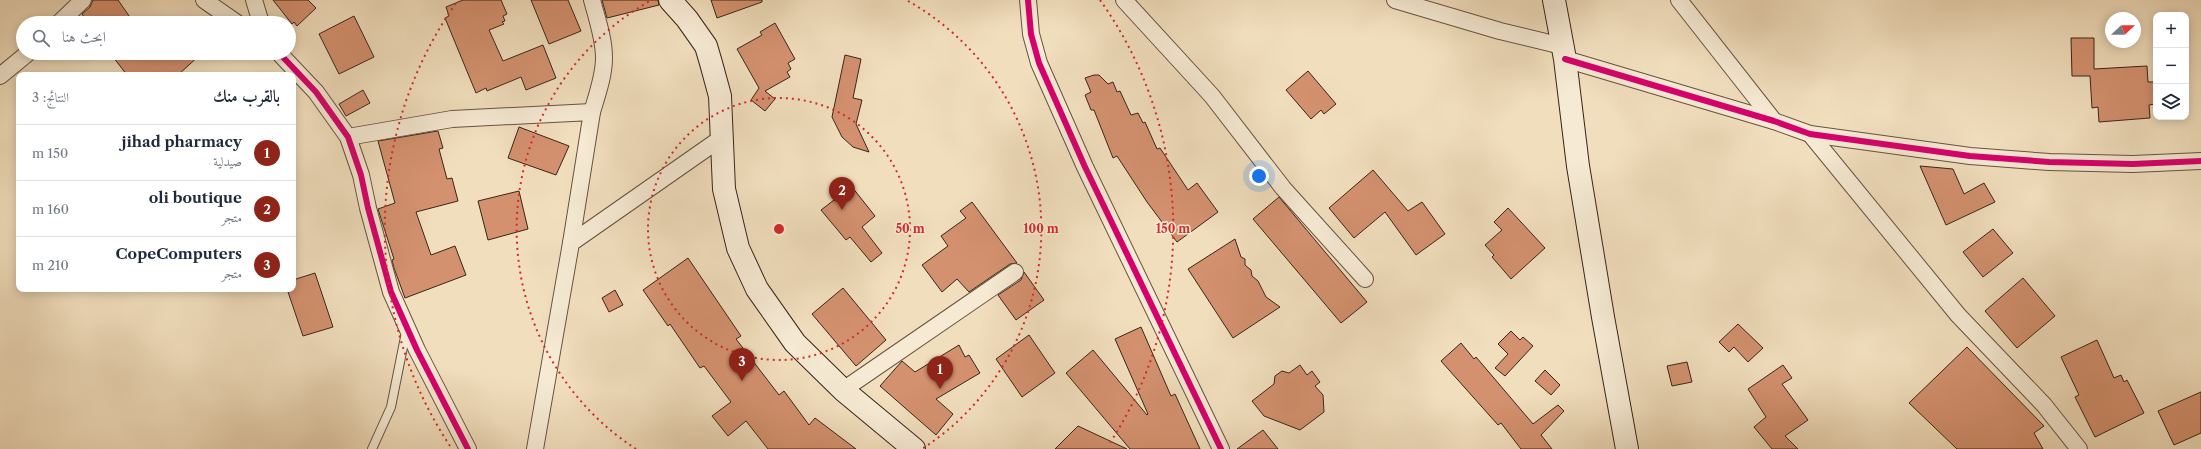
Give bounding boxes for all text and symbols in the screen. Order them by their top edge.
north arrow [2105,12,2141,48]
map controls [2153,12,2189,120]
button: + [2153,12,2189,48]
search box [16,16,296,60]
icon: search [30,27,52,49]
text: ابحث هنا [62,27,106,46]
button: − [2153,48,2189,84]
button: layers [2153,84,2189,120]
text: بالقرب منك [213,86,280,106]
text: النتائج: 3 [32,89,69,105]
text: jihad pharmacy [122,132,242,151]
text: 150 m [32,145,68,161]
text: 1 [264,145,270,161]
text: صيدلية [213,153,242,169]
your location [1249,166,1269,186]
pin: 2 [829,177,855,210]
text: oli boutique [149,188,242,207]
text: 160 m [32,201,69,217]
text: 2 [263,201,271,217]
text: متجر [221,209,242,225]
text: 50 m [895,221,925,236]
text: 100 m [1023,221,1059,236]
text: 150 m [1156,221,1190,236]
centre of rings [772,222,786,236]
text: CopeComputers [116,244,242,263]
text: 210 m [32,257,69,273]
text: 3 [263,257,271,273]
text: متجر [221,265,242,281]
pin: 3 [729,348,755,381]
pin: 1 [927,356,953,389]

